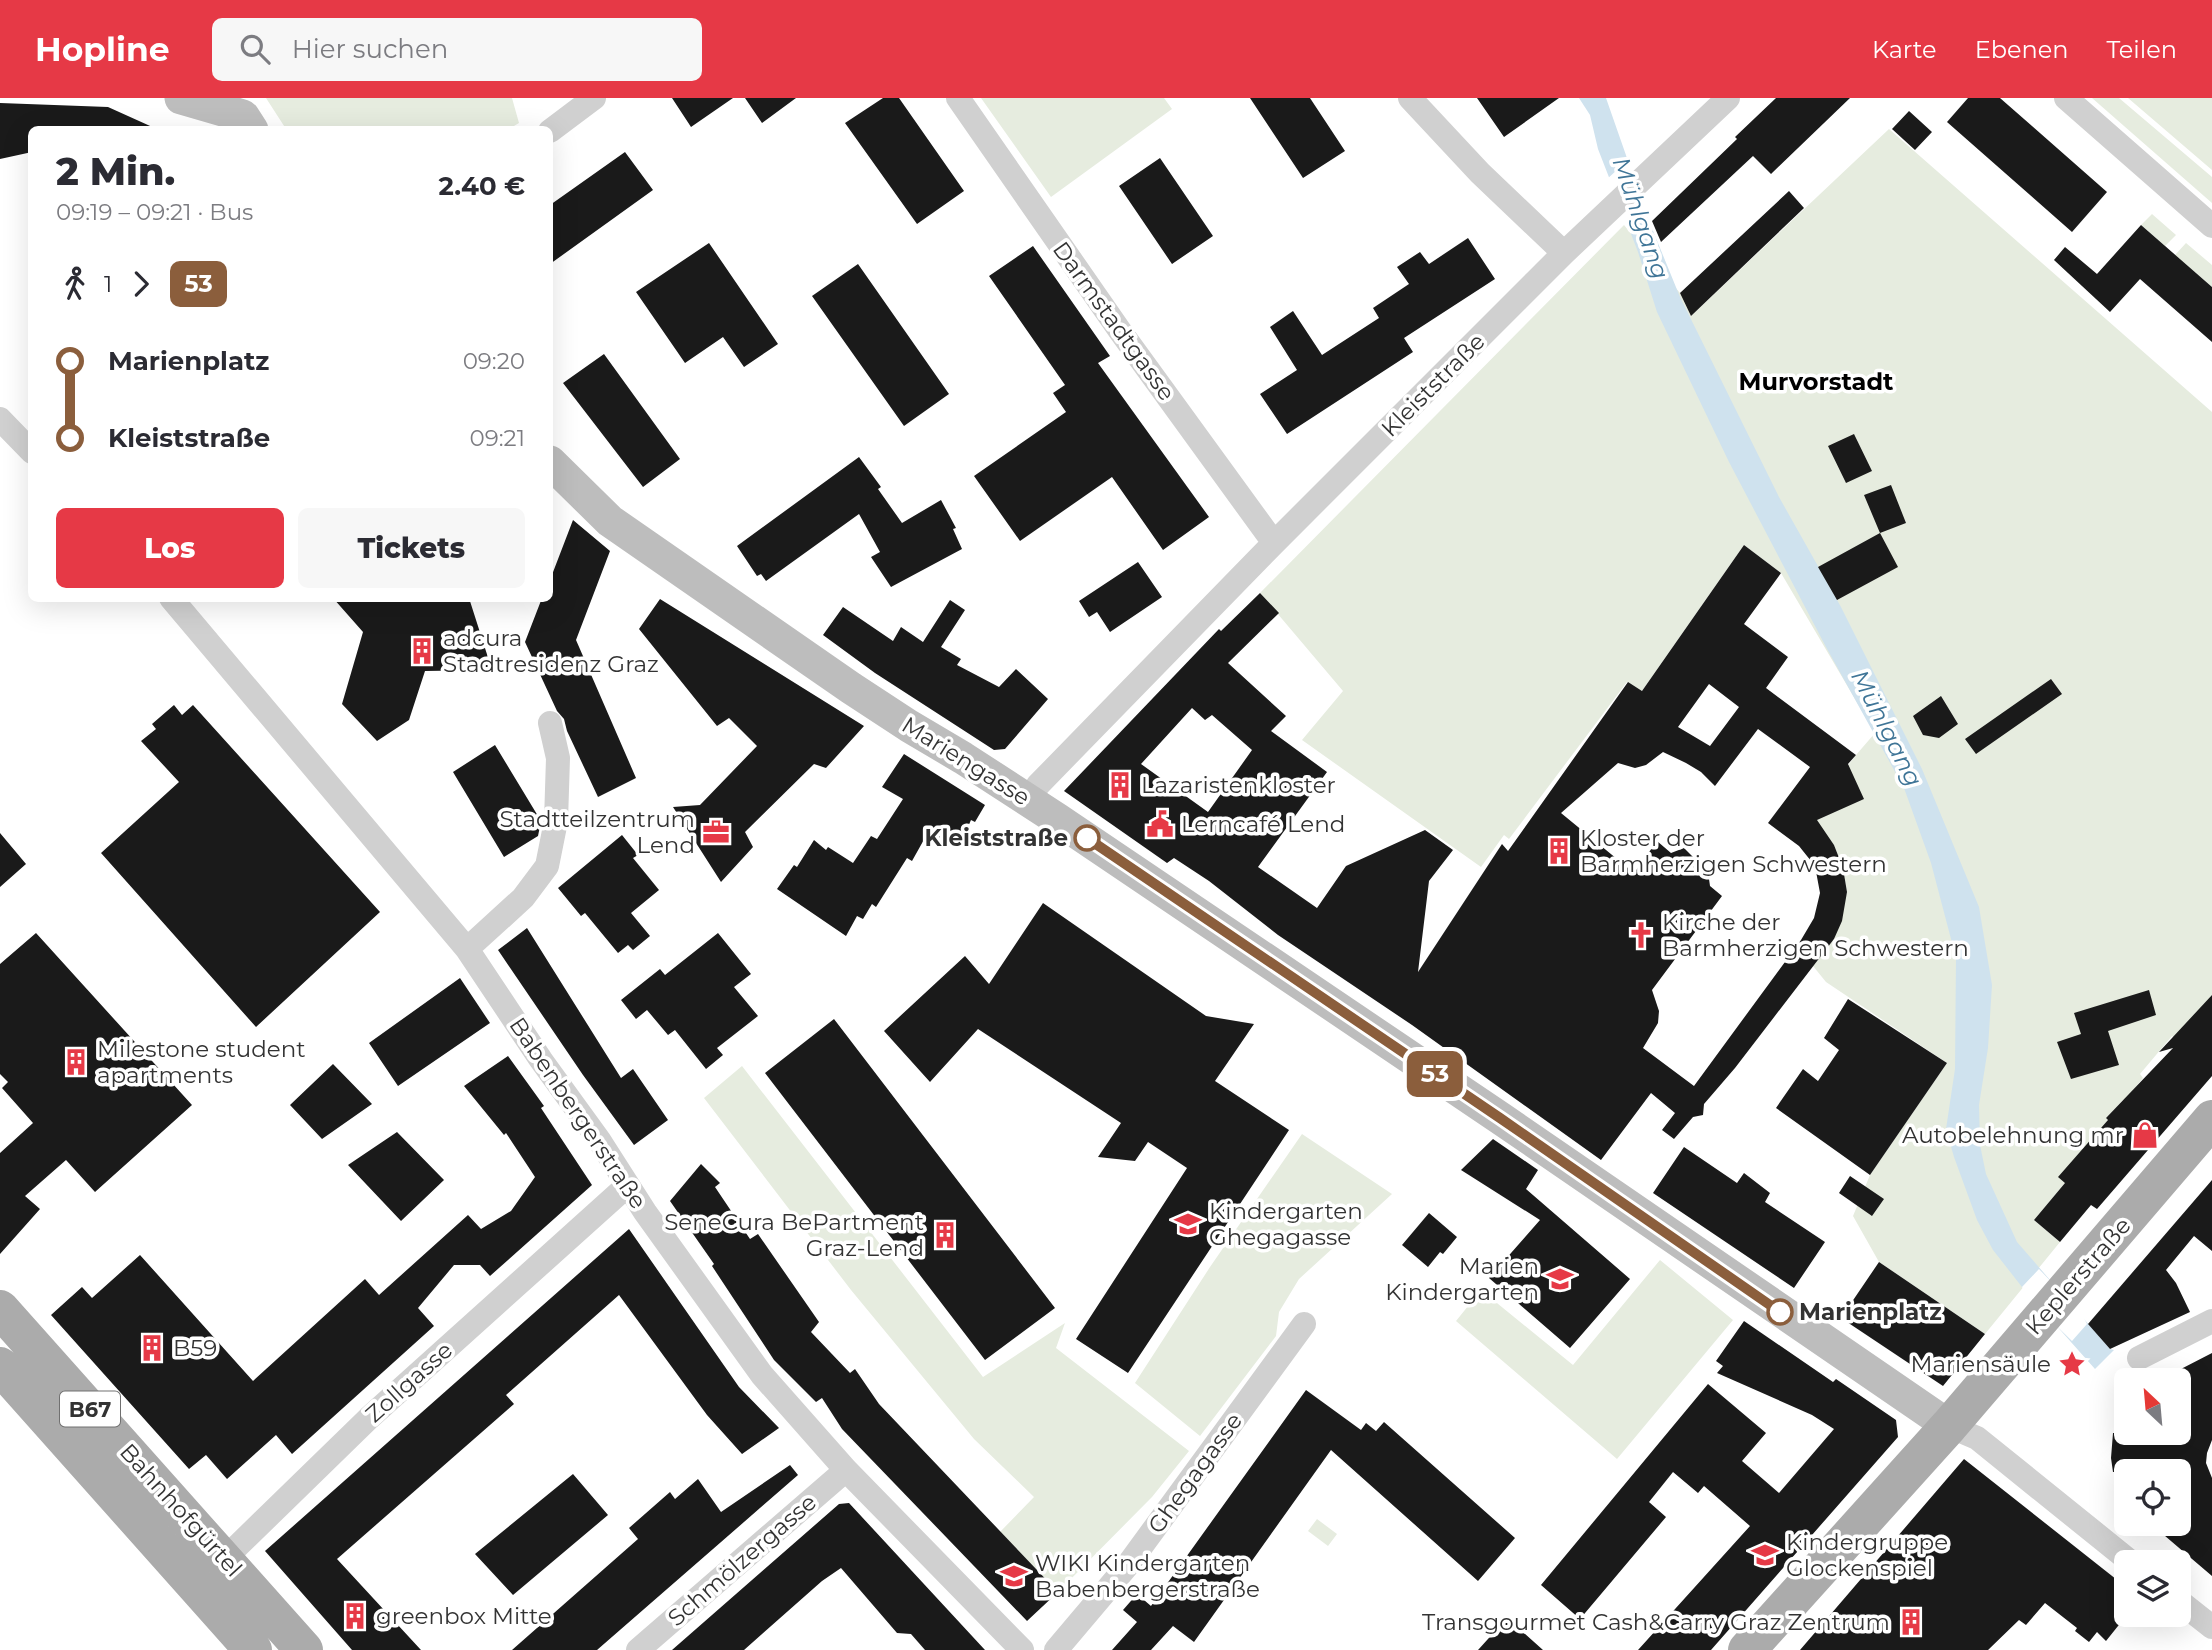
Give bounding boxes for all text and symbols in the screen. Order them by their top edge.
search box [212,18,702,81]
text: Hopline [35,29,170,69]
icon: search [236,30,274,68]
text: Hier suchen [292,33,448,65]
text: Karte [1872,35,1937,64]
text: Ebenen [1975,35,2068,64]
text: Teilen [2106,35,2177,64]
text: 2 Min. [56,148,175,195]
water label: Mühlgang [1607,153,1675,283]
text: 2.40 € [439,170,525,202]
text: 09:19 – 09:21 · Bus [56,198,253,226]
street label: Darmstadtgasse [1047,236,1181,406]
icon: walk [56,265,94,303]
icon: forward [122,265,160,303]
text: 53 [184,269,213,298]
text: 1 [104,270,112,298]
street label: Kleiststraße [1375,327,1491,443]
text: Marienplatz [108,345,269,377]
text: 09:20 [463,347,525,375]
district label: Murvorstadt [1739,367,1894,396]
text: Kleiststraße [108,422,270,454]
text: 09:21 [470,424,525,452]
button: Los [56,508,284,588]
button: Tickets [298,508,525,588]
place label: adcura Stadtresidenz Graz [443,624,659,678]
building icon: adcura Stadtresidenz Graz [407,636,437,666]
water label: Mühlgang [1845,665,1929,791]
street label: Mariengasse [897,710,1035,812]
building icon: Lazaristenkloster [1105,770,1135,800]
place label: Lazaristenkloster [1141,771,1336,799]
place label: Stadtteilzentrum Lend [499,805,695,859]
public building icon: Lerncafé Lend [1145,809,1175,839]
place label: Lerncafé Lend [1181,810,1345,838]
office icon: Stadtteilzentrum Lend [701,817,731,847]
place label: Kleiststraße [925,824,1068,852]
place label: Kloster der Barmherzigen Schwestern [1580,824,1887,878]
marker: Kleiststraße [1074,825,1100,851]
building icon: Kloster der Barmherzigen Schwestern [1544,836,1574,866]
place label: Kirche der Barmherzigen Schwestern [1662,908,1969,962]
church icon: Kirche der Barmherzigen Schwestern [1626,920,1656,950]
street label: Babenbergerstraße [504,1012,652,1214]
place label: Milestone student apartments [97,1035,306,1089]
building icon: Milestone student apartments [61,1047,91,1077]
line badge: 53 [1404,1051,1466,1097]
text: 53 [1421,1059,1449,1088]
shop icon: Autobelehnung mr [2130,1120,2160,1150]
place label: Autobelehnung mr [1902,1121,2124,1149]
place label: Kindergarten Ghegagasse [1209,1197,1363,1251]
place label: SeneCura BePartment Graz-Lend [664,1208,924,1262]
school or university icon: Kindergarten Ghegagasse [1173,1209,1203,1239]
street label: Keplerstraße [2019,1212,2137,1340]
building icon: SeneCura BePartment Graz-Lend [930,1220,960,1250]
place label: Marien Kindergarten [1385,1252,1539,1306]
school or university icon: Marien Kindergarten [1545,1264,1575,1294]
place label: Marienplatz [1799,1298,1942,1326]
marker: Marienplatz [1767,1299,1793,1325]
building icon: B59 [137,1333,167,1363]
place label: B59 [173,1334,217,1362]
street label: Zollgasse [360,1336,458,1428]
place icon: Mariensäule [2057,1349,2087,1379]
place label: Mariensäule [1910,1350,2051,1378]
north arrow [2114,1368,2191,1446]
map controls [2114,1368,2191,1627]
road number: B67 [60,1392,120,1426]
street label: Ghegagasse [1142,1407,1248,1539]
street label: Bahnhofgürtel [114,1438,248,1582]
button: locate [2114,1459,2191,1536]
street label: Schmölzergasse [662,1488,822,1632]
place label: Kindergruppe Glockenspiel [1786,1528,1948,1582]
school or university icon: Kindergruppe Glockenspiel [1750,1540,1780,1570]
place label: WIKI Kindergarten Babenbergerstraße [1035,1549,1260,1603]
button: layers [2114,1550,2191,1627]
school or university icon: WIKI Kindergarten Babenbergerstraße [999,1561,1029,1591]
building icon: greenbox Mitte [340,1601,370,1631]
place label: greenbox Mitte [376,1602,552,1630]
building icon: Transgourmet Cash&Carry Graz Zentrum [1896,1607,1926,1637]
place label: Transgourmet Cash&Carry Graz Zentrum [1422,1608,1890,1636]

